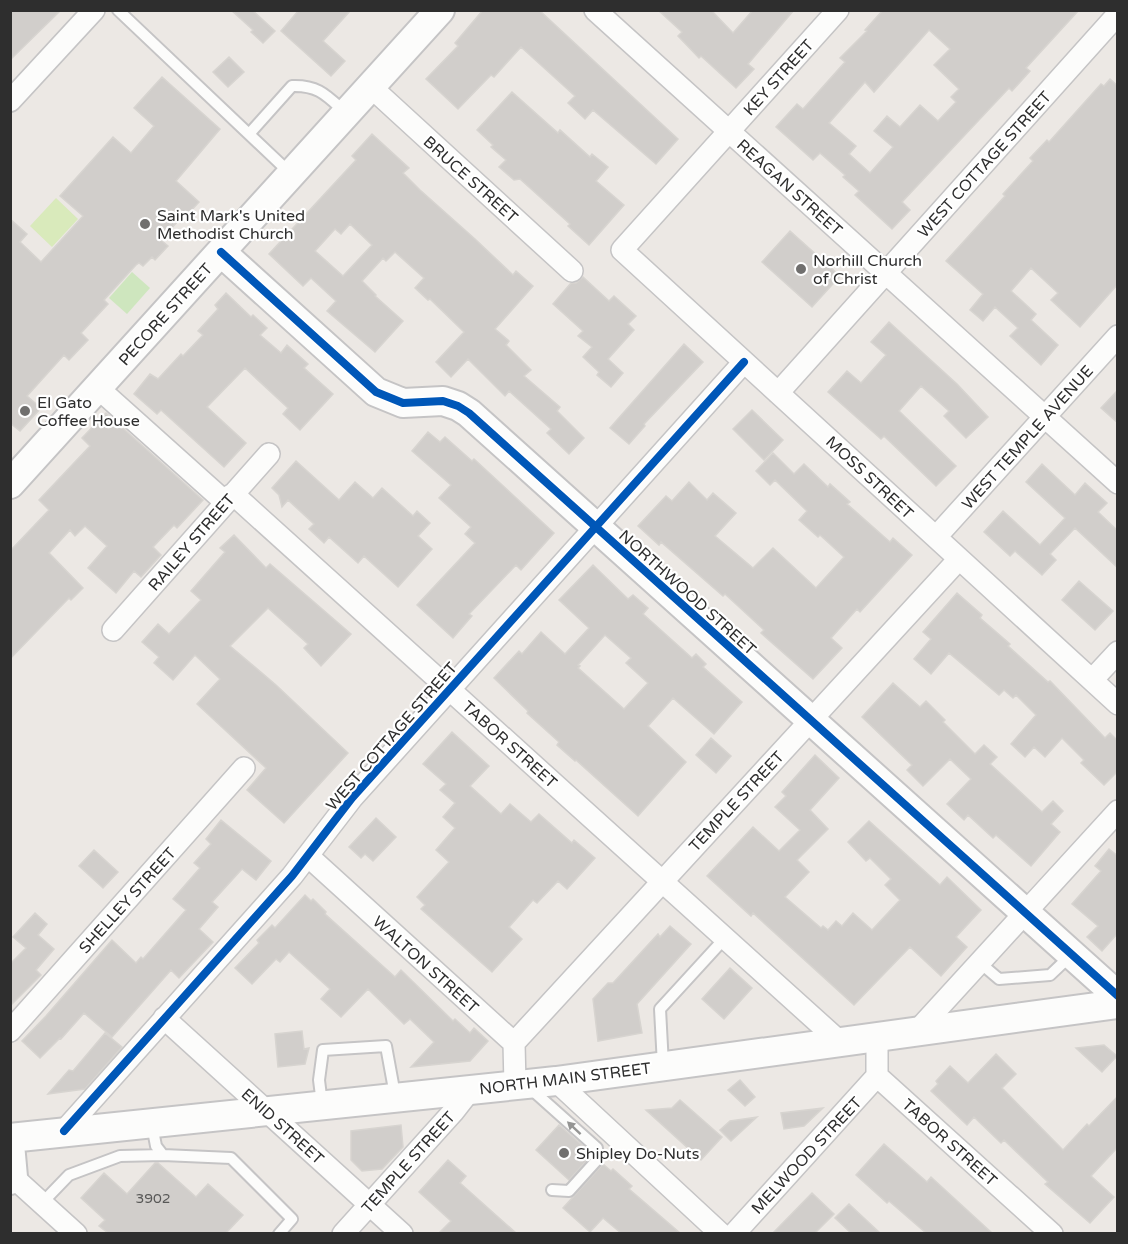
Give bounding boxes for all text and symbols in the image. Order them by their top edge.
street label: KEY STREET [739,35,818,120]
street label: WEST COTTAGE STREET [914,87,1056,242]
street label: BRUCE STREET [419,132,522,228]
street label: REAGAN STREET [733,135,846,240]
place label: Saint Mark's United Methodist Church [157,206,305,244]
marker: Saint Mark's United Methodist Church [138,217,152,231]
place label: Norhill Church of Christ [813,251,922,289]
street label: PECORE STREET [114,259,217,370]
marker: Norhill Church of Christ [794,262,808,276]
street label: WEST TEMPLE AVENUE [958,361,1098,514]
place label: El Gato Coffee House [37,393,140,431]
marker: El Gato Coffee House [18,404,32,418]
street label: MOSS STREET [821,432,918,524]
street label: RAILEY STREET [144,490,240,595]
street label: NORTHWOOD STREET [615,526,760,660]
street label: WEST COTTAGE STREET [322,658,462,815]
street label: TABOR STREET [458,697,561,793]
street label: TEMPLE STREET [685,747,789,856]
street label: SHELLEY STREET [75,843,181,958]
street label: WALTON STREET [368,912,483,1018]
street label: NORTH MAIN STREET [478,1059,652,1099]
street label: ENID STREET [237,1084,328,1169]
street label: MELWOOD STREET [747,1093,866,1219]
street label: TABOR STREET [898,1095,1001,1191]
street label: TEMPLE STREET [358,1107,460,1218]
one-way arrow [567,1121,582,1135]
place label: Shipley Do-Nuts [576,1144,699,1164]
marker: Shipley Do-Nuts [557,1146,571,1160]
house number: 3902 [135,1190,171,1207]

